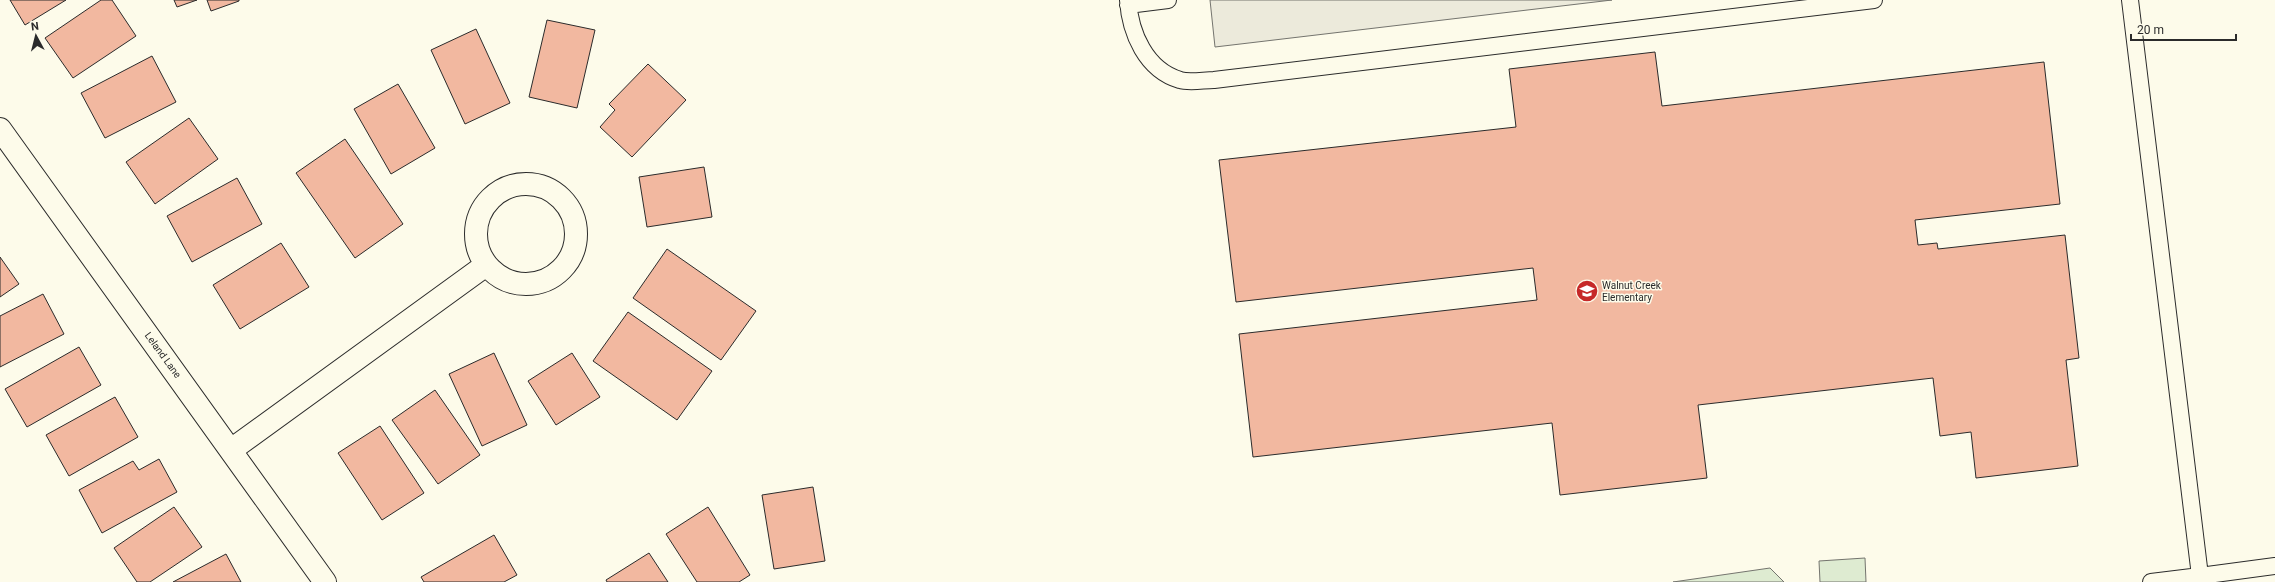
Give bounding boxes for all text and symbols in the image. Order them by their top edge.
north arrow [16,16,56,56]
scale bar [2131,16,2236,42]
text: N [30,20,40,33]
text: 20 m [2137,23,2164,37]
school or university icon: Walnut Creek Elementary [1574,278,1600,304]
place label: Walnut Creek Elementary [1602,280,1662,303]
street label: Leland Lane [143,330,183,380]

